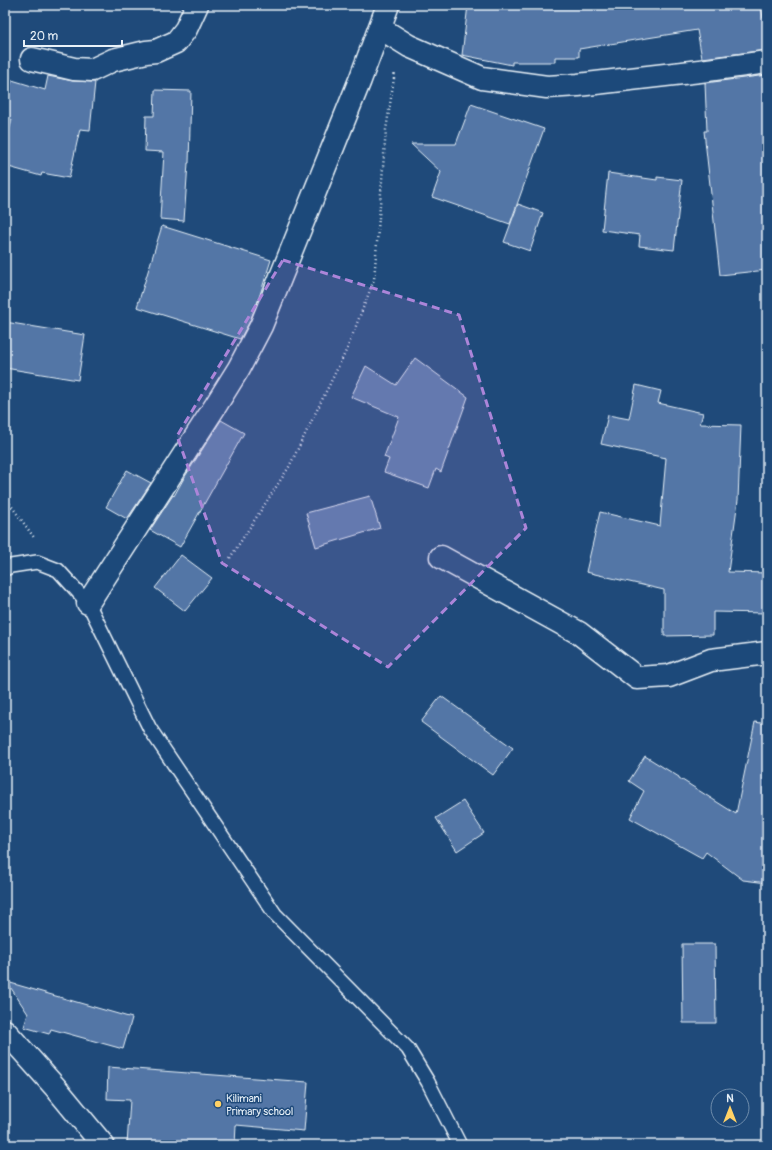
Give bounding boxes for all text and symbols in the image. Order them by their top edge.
scale bar [24,22,122,48]
text: 20 m [30,29,59,44]
north arrow [710,1088,750,1128]
place label: Kilimani Primary school [226,1092,293,1118]
text: N [726,1092,734,1105]
marker: Kilimani Primary school [213,1099,223,1109]

